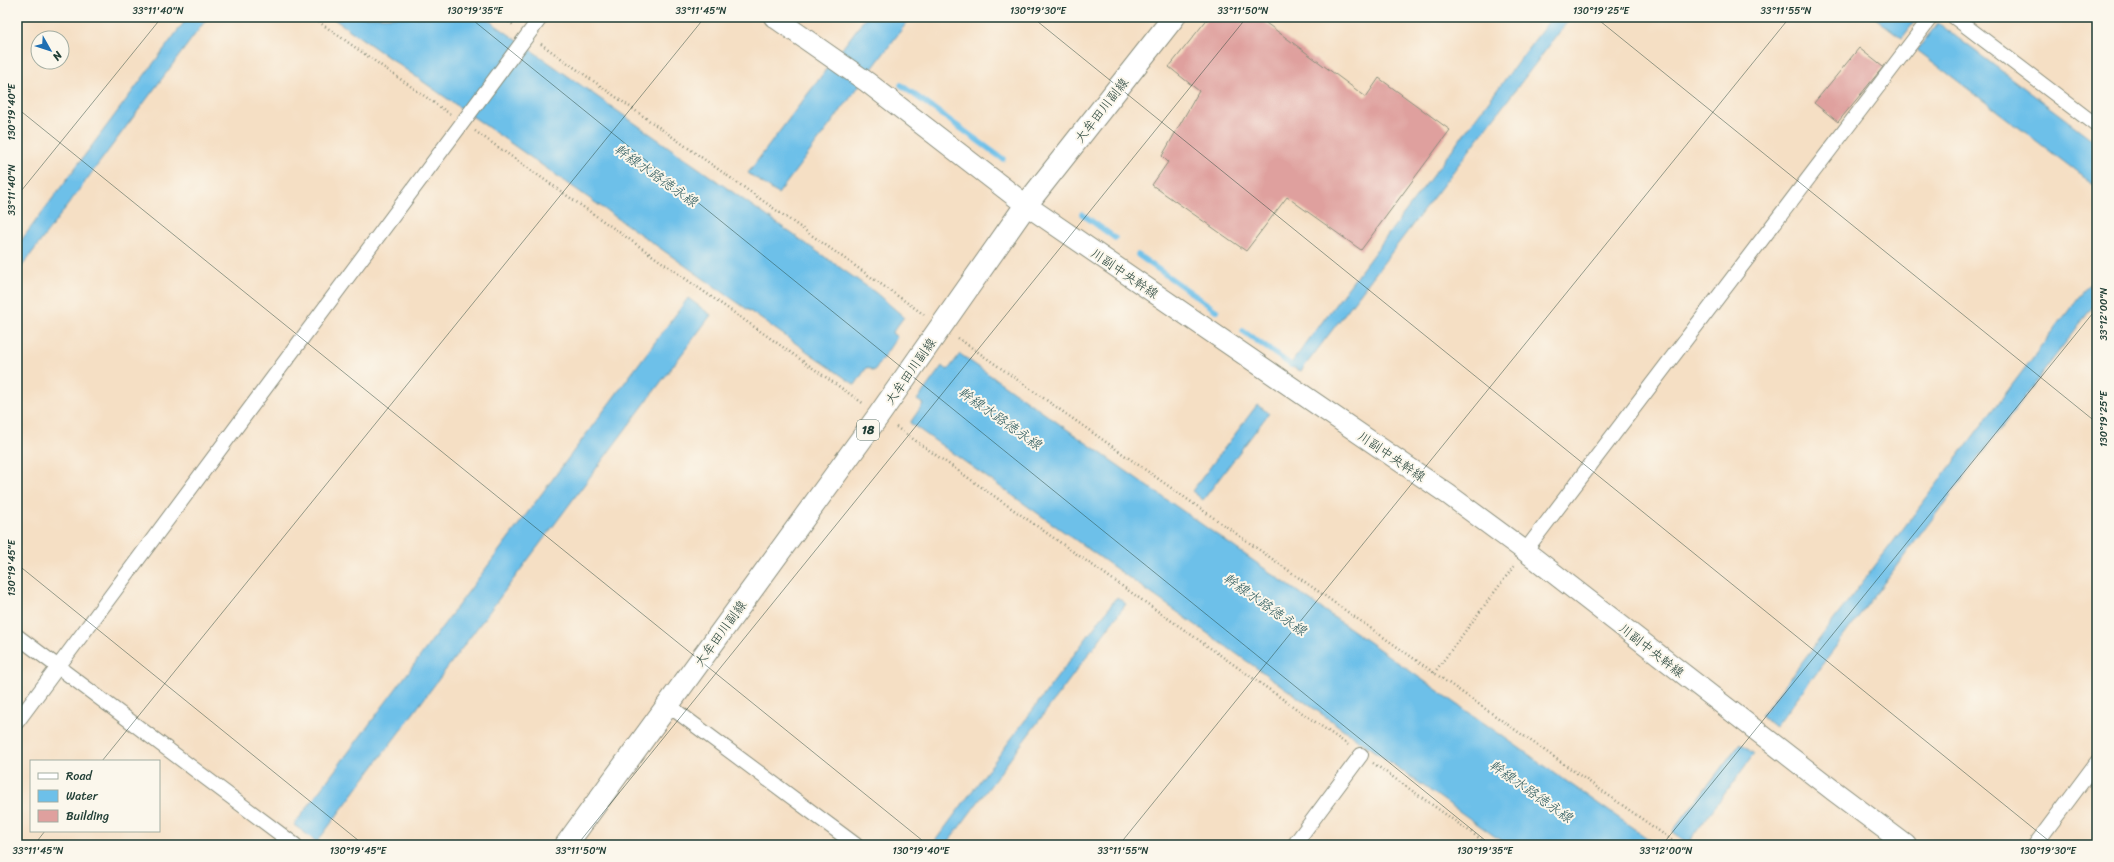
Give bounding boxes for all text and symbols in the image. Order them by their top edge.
text: 33°11'40"N [132,2,184,20]
text: 130°19'35"E [447,2,504,20]
text: 33°11'45"N [676,2,727,20]
text: 130°19'30"E [1010,2,1067,20]
text: 33°11'50"N [1217,2,1269,20]
text: 130°19'25"E [1573,2,1630,20]
text: 33°11'55"N [1761,2,1811,20]
north arrow [30,30,70,70]
text: N [47,46,68,65]
street label: 大牟田川副線 [1068,72,1135,148]
text: 130°19'40"E [3,82,21,140]
water label: 幹線水路徳永線 [608,137,704,214]
text: 33°11'40"N [3,164,21,216]
street label: 川副中央幹線 [1086,242,1164,305]
text: 33°12'00"N [2095,288,2113,340]
street label: 大牟田川副線 [879,332,943,410]
water label: 幹線水路徳永線 [952,380,1048,457]
text: 130°19'25"E [2095,390,2113,447]
road number: 18 [857,420,879,440]
street label: 川副中央幹線 [1353,425,1431,488]
text: 130°19'45"E [3,538,21,596]
water label: 幹線水路徳永線 [1217,566,1313,643]
street label: 大牟田川副線 [688,594,753,672]
street label: 川副中央幹線 [1614,617,1690,684]
water label: 幹線水路徳永線 [1483,753,1579,830]
legend [30,760,160,832]
text: Road [66,765,93,787]
text: Water [66,785,99,807]
text: Building [66,805,109,827]
text: 33°11'45"N [13,842,64,860]
text: 130°19'45"E [330,842,388,860]
text: 33°11'50"N [555,842,607,860]
text: 130°19'40"E [893,842,951,860]
text: 33°11'55"N [1098,842,1148,860]
text: 130°19'35"E [1457,842,1514,860]
text: 33°12'00"N [1640,842,1692,860]
text: 130°19'30"E [2020,842,2077,860]

